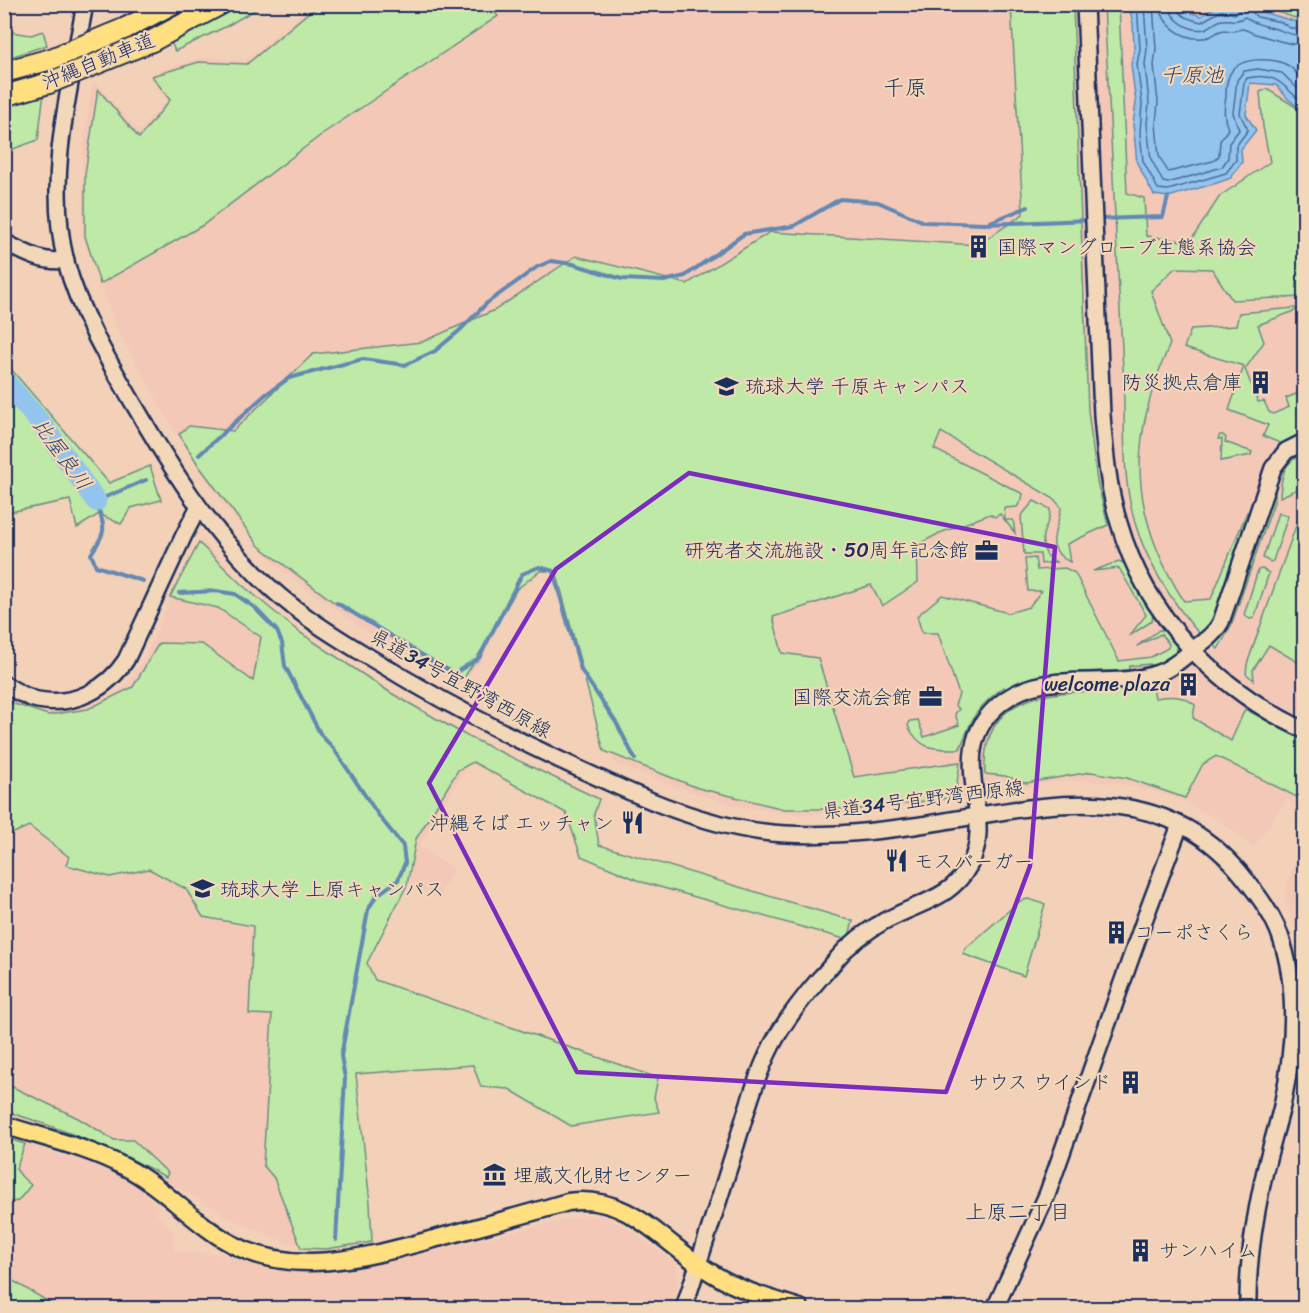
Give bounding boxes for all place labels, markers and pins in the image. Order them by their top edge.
place label: 国際マングローブ生態系協会 [997,230,1256,265]
building icon: 国際マングローブ生態系協会 [966,234,992,260]
place label: 防災拠点倉庫 [1122,365,1242,400]
place label: 琉球大学 千原キャンパス [745,369,969,404]
building icon: 防災拠点倉庫 [1247,369,1273,395]
school or university icon: 琉球大学 千原キャンパス [714,373,740,399]
place label: 研究者交流施設・50周年記念館 [684,533,969,568]
office icon: 研究者交流施設・50周年記念館 [974,537,1000,563]
place label: welcome plaza [1044,667,1171,702]
building icon: welcome plaza [1175,671,1201,697]
place label: 国際交流会館 [792,680,912,715]
office icon: 国際交流会館 [917,684,943,710]
place label: 沖縄そば エッチャン [429,806,614,841]
restaurant icon: 沖縄そば エッチャン [619,810,645,836]
place label: モスバーガー [914,844,1034,879]
restaurant icon: モスバーガー [883,848,909,874]
place label: 琉球大学 上原キャンパス [220,872,444,907]
school or university icon: 琉球大学 上原キャンパス [189,876,215,902]
place label: コーポさくら [1134,915,1254,950]
building icon: コーポさくら [1103,919,1129,945]
place label: サウス ウインド [969,1065,1112,1100]
building icon: サウス ウインド [1117,1069,1143,1095]
place label: 埋蔵文化財センター [513,1158,692,1193]
museum icon: 埋蔵文化財センター [482,1162,508,1188]
place label: サンハイム [1159,1233,1257,1268]
building icon: サンハイム [1128,1237,1154,1263]

